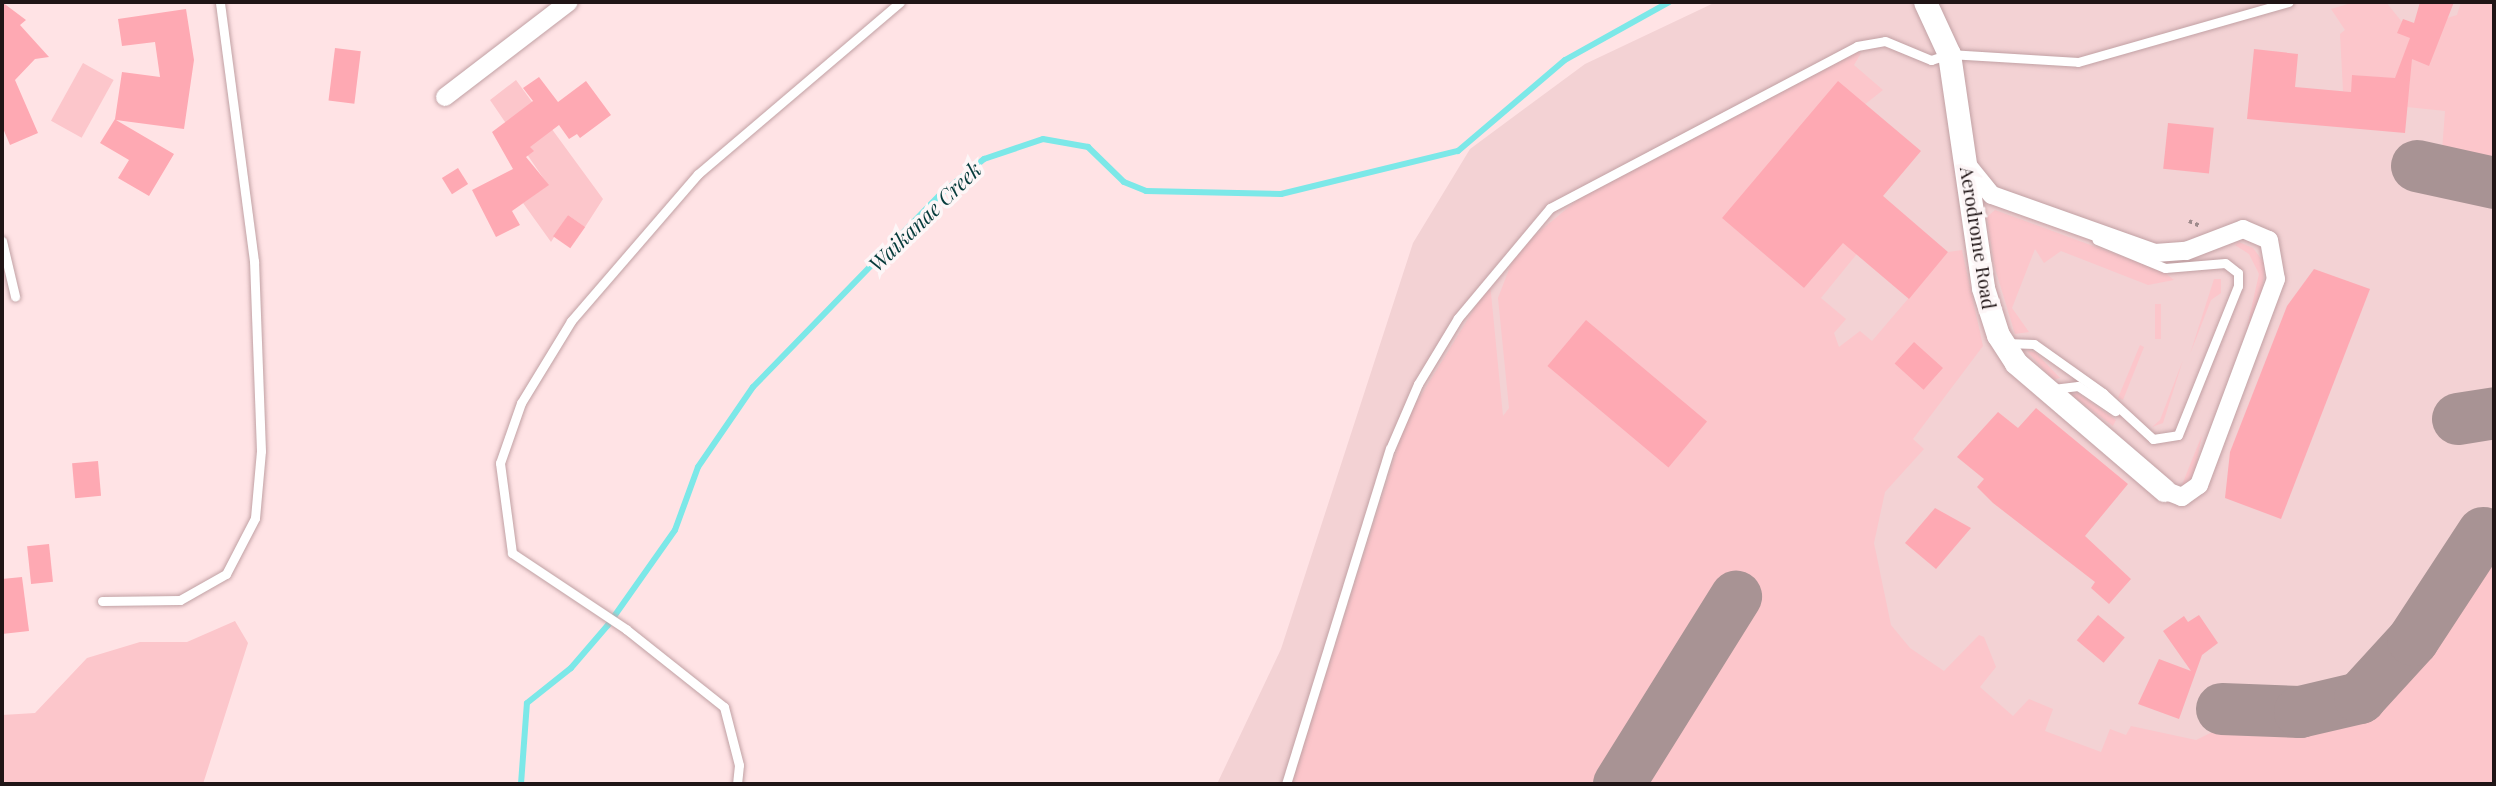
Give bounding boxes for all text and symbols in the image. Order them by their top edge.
water label: Waikanae Creek [862,156,986,276]
street label: Aerodrome Road [1955,165,2001,311]

